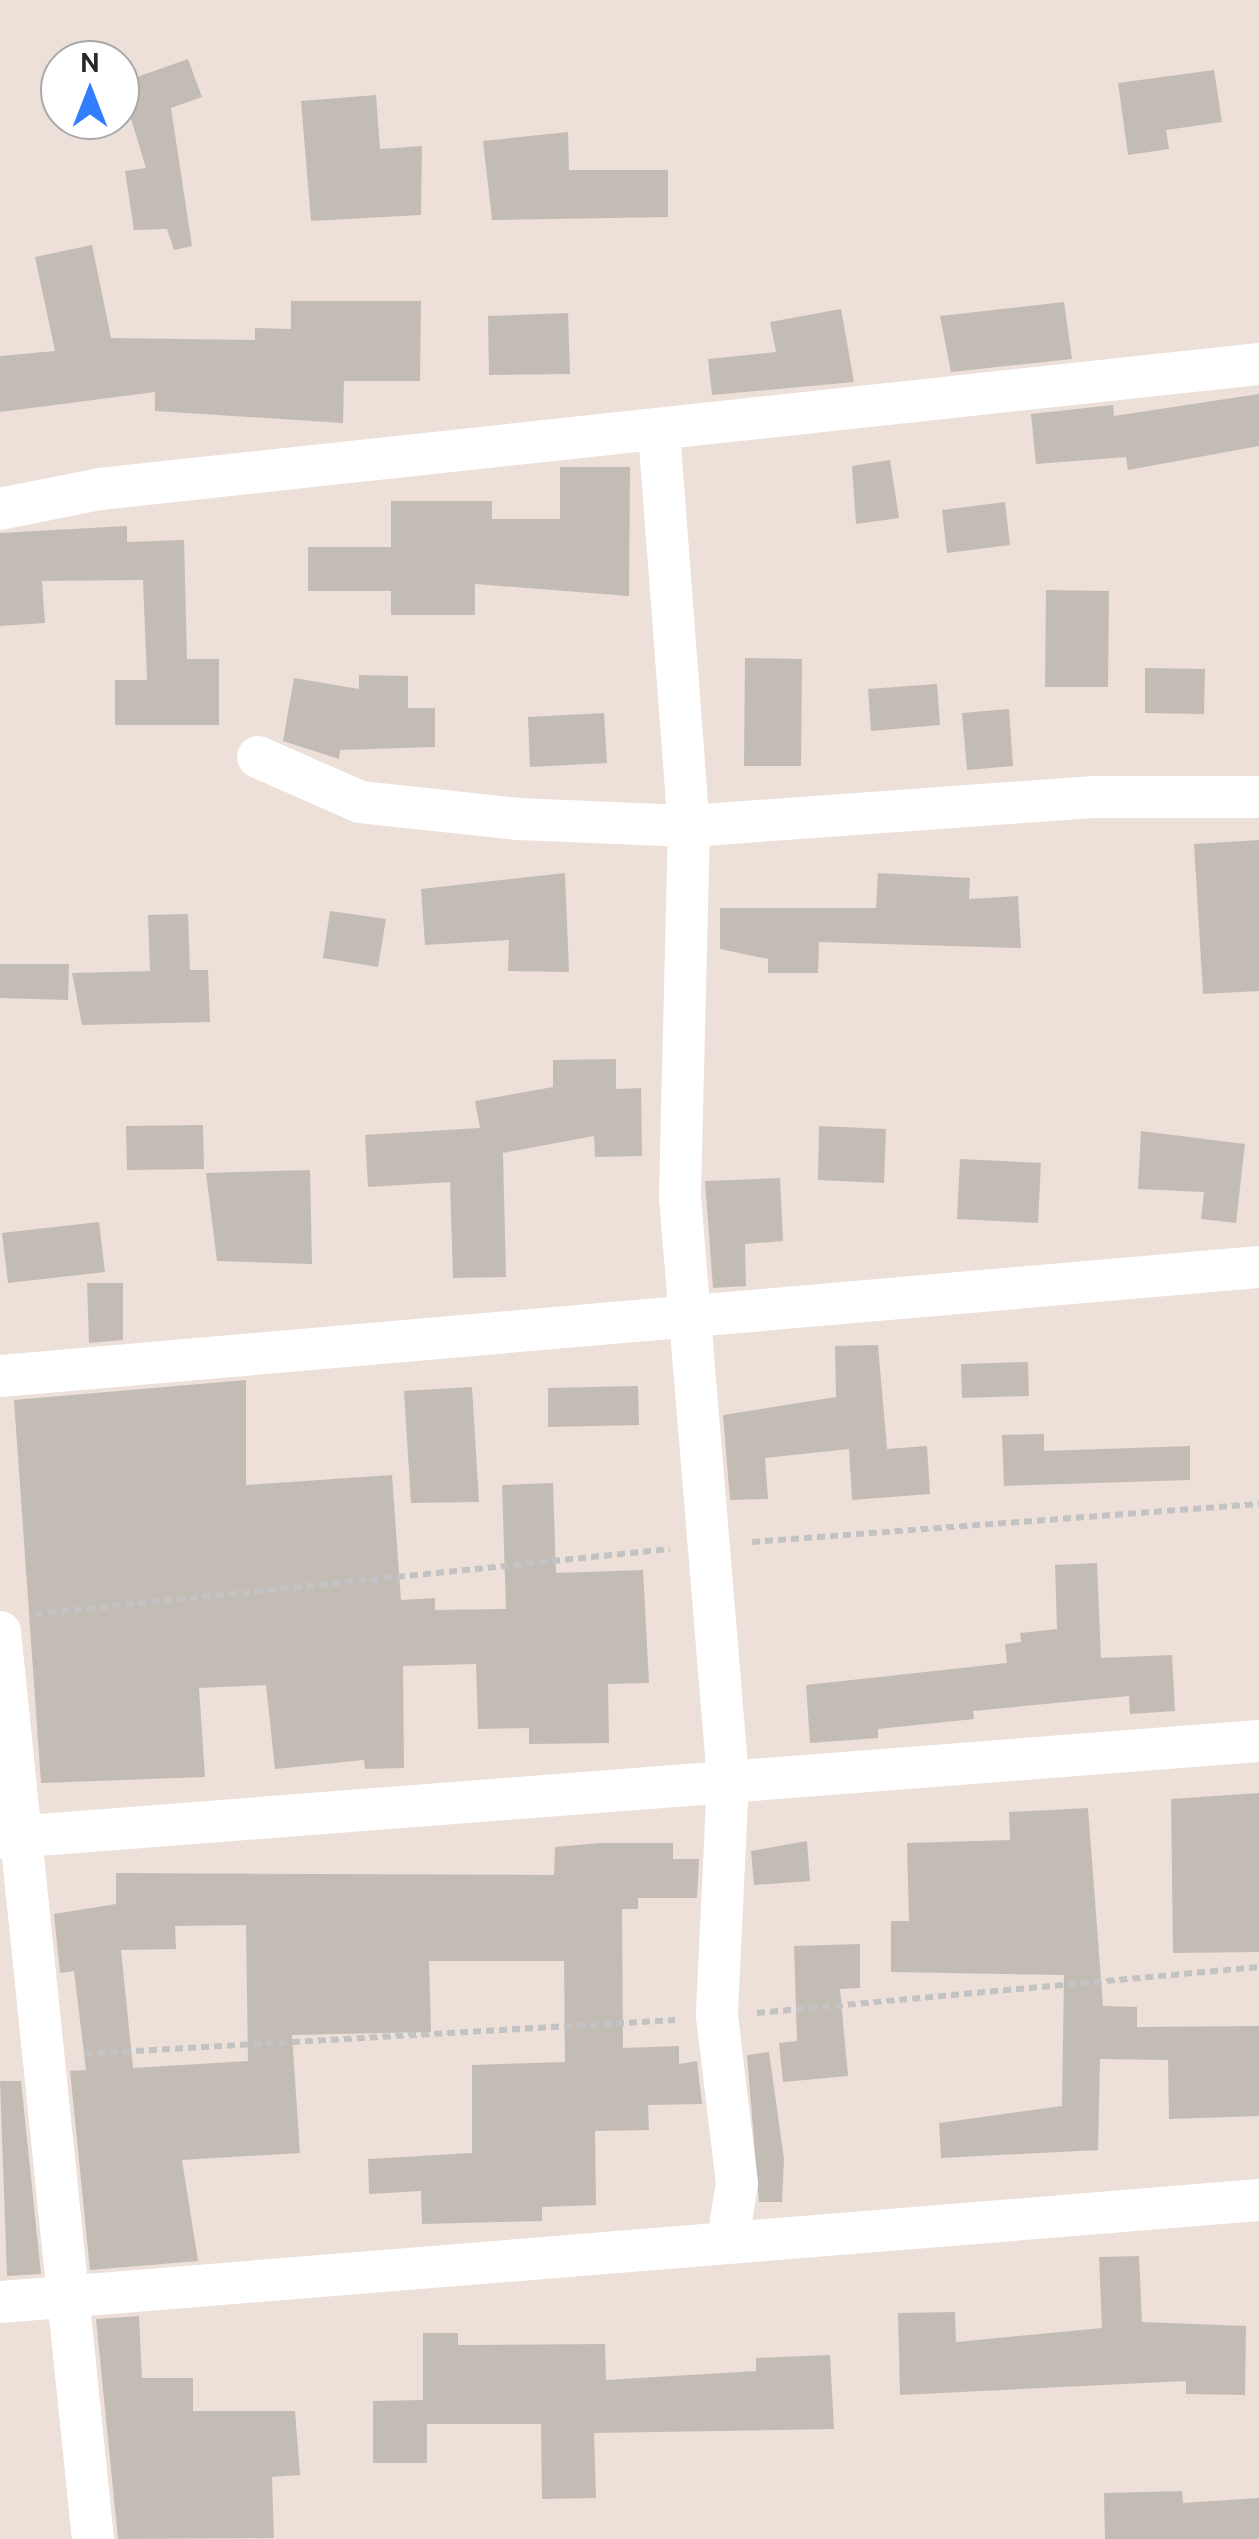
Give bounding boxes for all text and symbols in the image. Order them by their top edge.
north arrow [40,40,140,140]
text: N [80,45,100,79]

